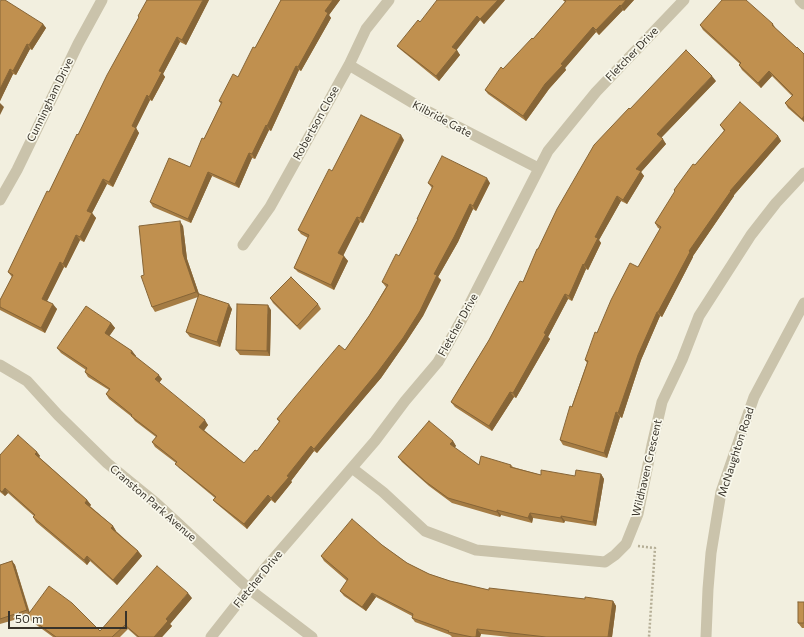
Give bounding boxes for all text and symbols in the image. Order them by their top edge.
street label: Fletcher Drive [603,24,661,84]
street label: Cunningham Drive [24,56,76,144]
street label: Robertson Close [290,84,342,162]
street label: Kilbride Gate [410,98,474,140]
street label: Fletcher Drive [435,291,481,359]
street label: McNaughton Road [715,405,757,499]
street label: Wildhaven Crescent [629,418,665,518]
street label: Cranston Park Avenue [107,462,199,544]
street label: Fletcher Drive [231,548,285,610]
scale bar [10,603,129,629]
text: 50 m [15,611,43,625]

